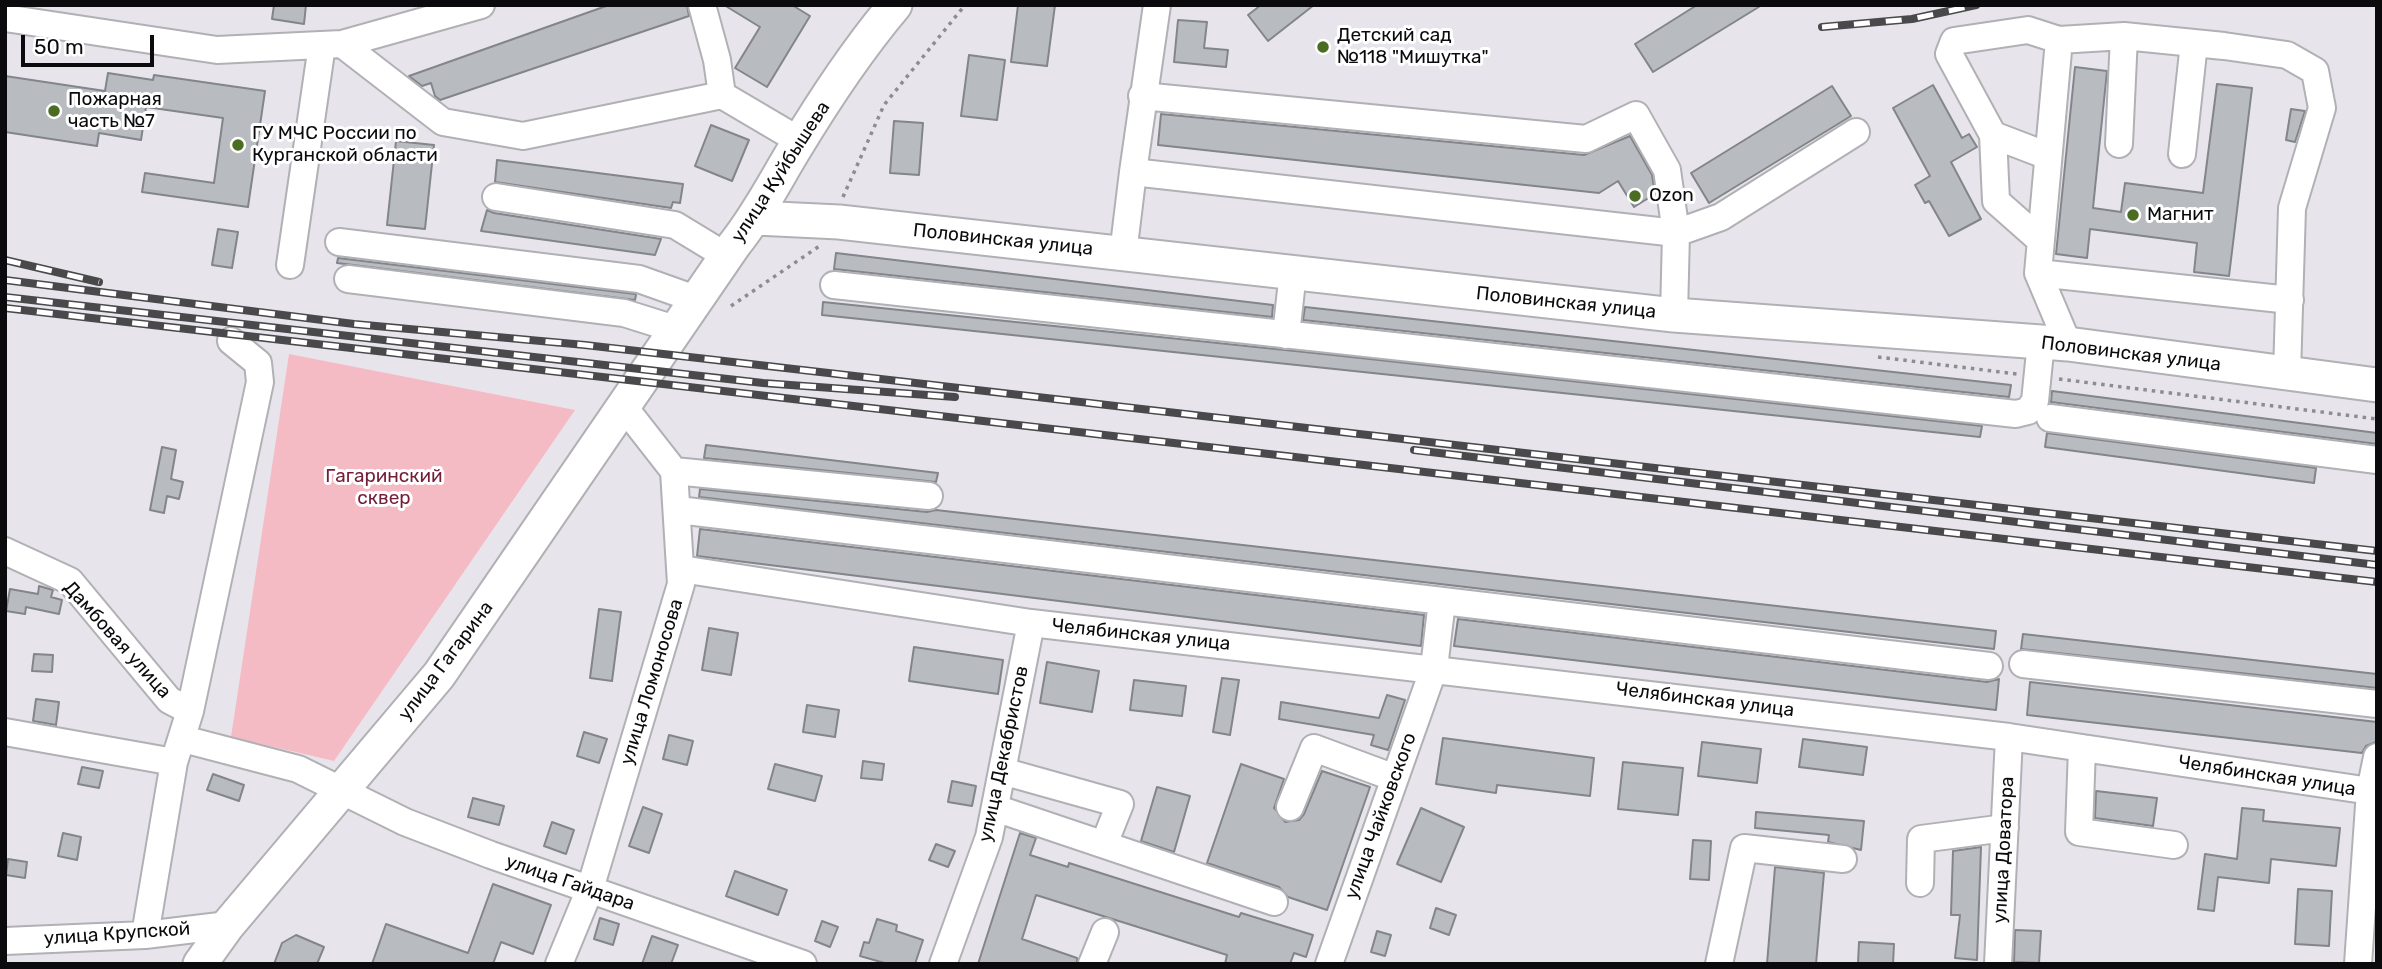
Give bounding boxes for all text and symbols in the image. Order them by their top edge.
scale bar [24,21,158,65]
place label: Детский сад №118 "Мишутка" [1337,25,1489,69]
text: 50 m [34,34,84,59]
marker: Детский сад №118 "Мишутка" [1315,39,1331,55]
place label: Пожарная часть №7 [68,89,162,133]
street label: улица Куйбышева [727,97,835,247]
marker: Пожарная часть №7 [46,103,62,119]
place label: ГУ МЧС России по Курганской области [252,123,438,167]
marker: ГУ МЧС России по Курганской области [230,137,246,153]
place label: Ozon [1649,185,1694,207]
marker: Ozon [1627,188,1643,204]
place label: Магнит [2147,204,2214,226]
marker: Магнит [2125,207,2141,223]
street label: Половинская улица [912,219,1094,261]
street label: Половинская улица [1475,282,1657,324]
street label: Половинская улица [2040,332,2222,376]
park label: Гагаринский сквер [325,466,443,510]
street label: Дамбовая улица [58,577,176,703]
street label: улица Ломоносова [616,596,688,768]
street label: улица Гагарина [394,597,498,725]
street label: Челябинская улица [1051,614,1231,656]
street label: улица Декабристов [974,664,1034,844]
street label: Челябинская улица [1615,678,1795,722]
street label: улица Чайковского [1340,730,1422,902]
street label: Челябинская улица [2177,751,2357,801]
street label: улица Доватора [1989,776,2019,924]
street label: улица Гайдара [502,850,638,916]
street label: улица Крупской [43,918,191,950]

